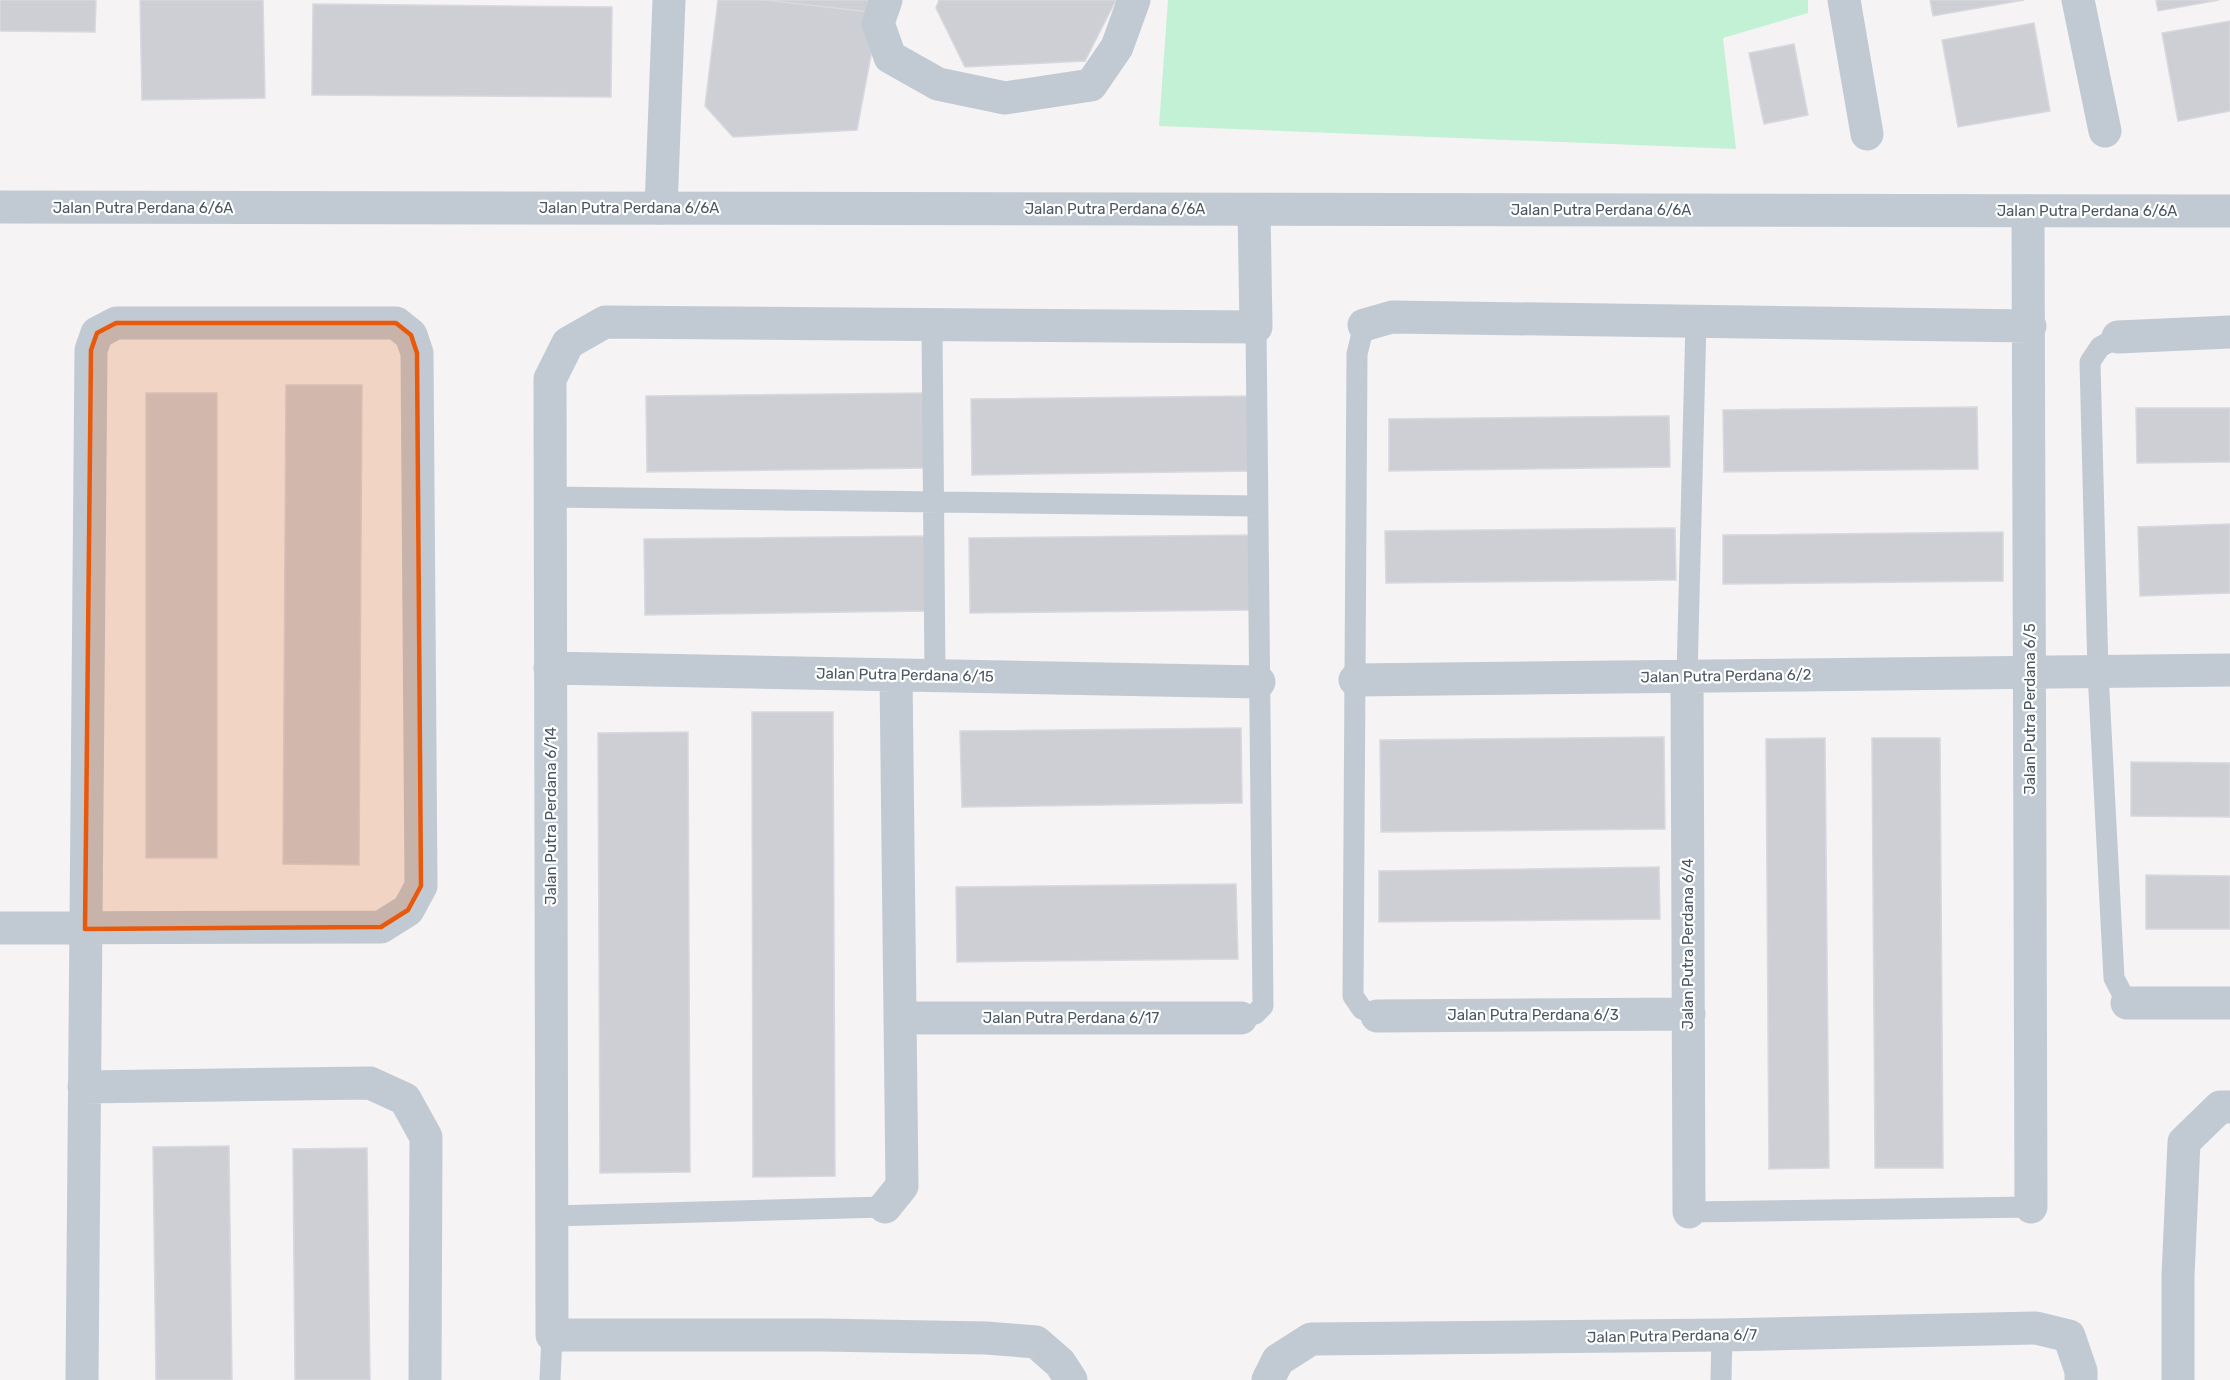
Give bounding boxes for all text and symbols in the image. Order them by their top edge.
street label: Jalan Putra Perdana 6/6A [53,199,233,217]
street label: Jalan Putra Perdana 6/6A [539,199,719,217]
street label: Jalan Putra Perdana 6/6A [1025,200,1205,218]
street label: Jalan Putra Perdana 6/6A [1511,201,1691,219]
street label: Jalan Putra Perdana 6/6A [1997,202,2177,220]
street label: Jalan Putra Perdana 6/5 [2021,623,2039,795]
street label: Jalan Putra Perdana 6/15 [816,664,994,686]
street label: Jalan Putra Perdana 6/2 [1640,666,1812,686]
street label: Jalan Putra Perdana 6/14 [542,727,560,905]
street label: Jalan Putra Perdana 6/4 [1679,859,1697,1029]
street label: Jalan Putra Perdana 6/3 [1447,1006,1619,1024]
street label: Jalan Putra Perdana 6/17 [983,1009,1160,1027]
street label: Jalan Putra Perdana 6/7 [1587,1326,1757,1346]

